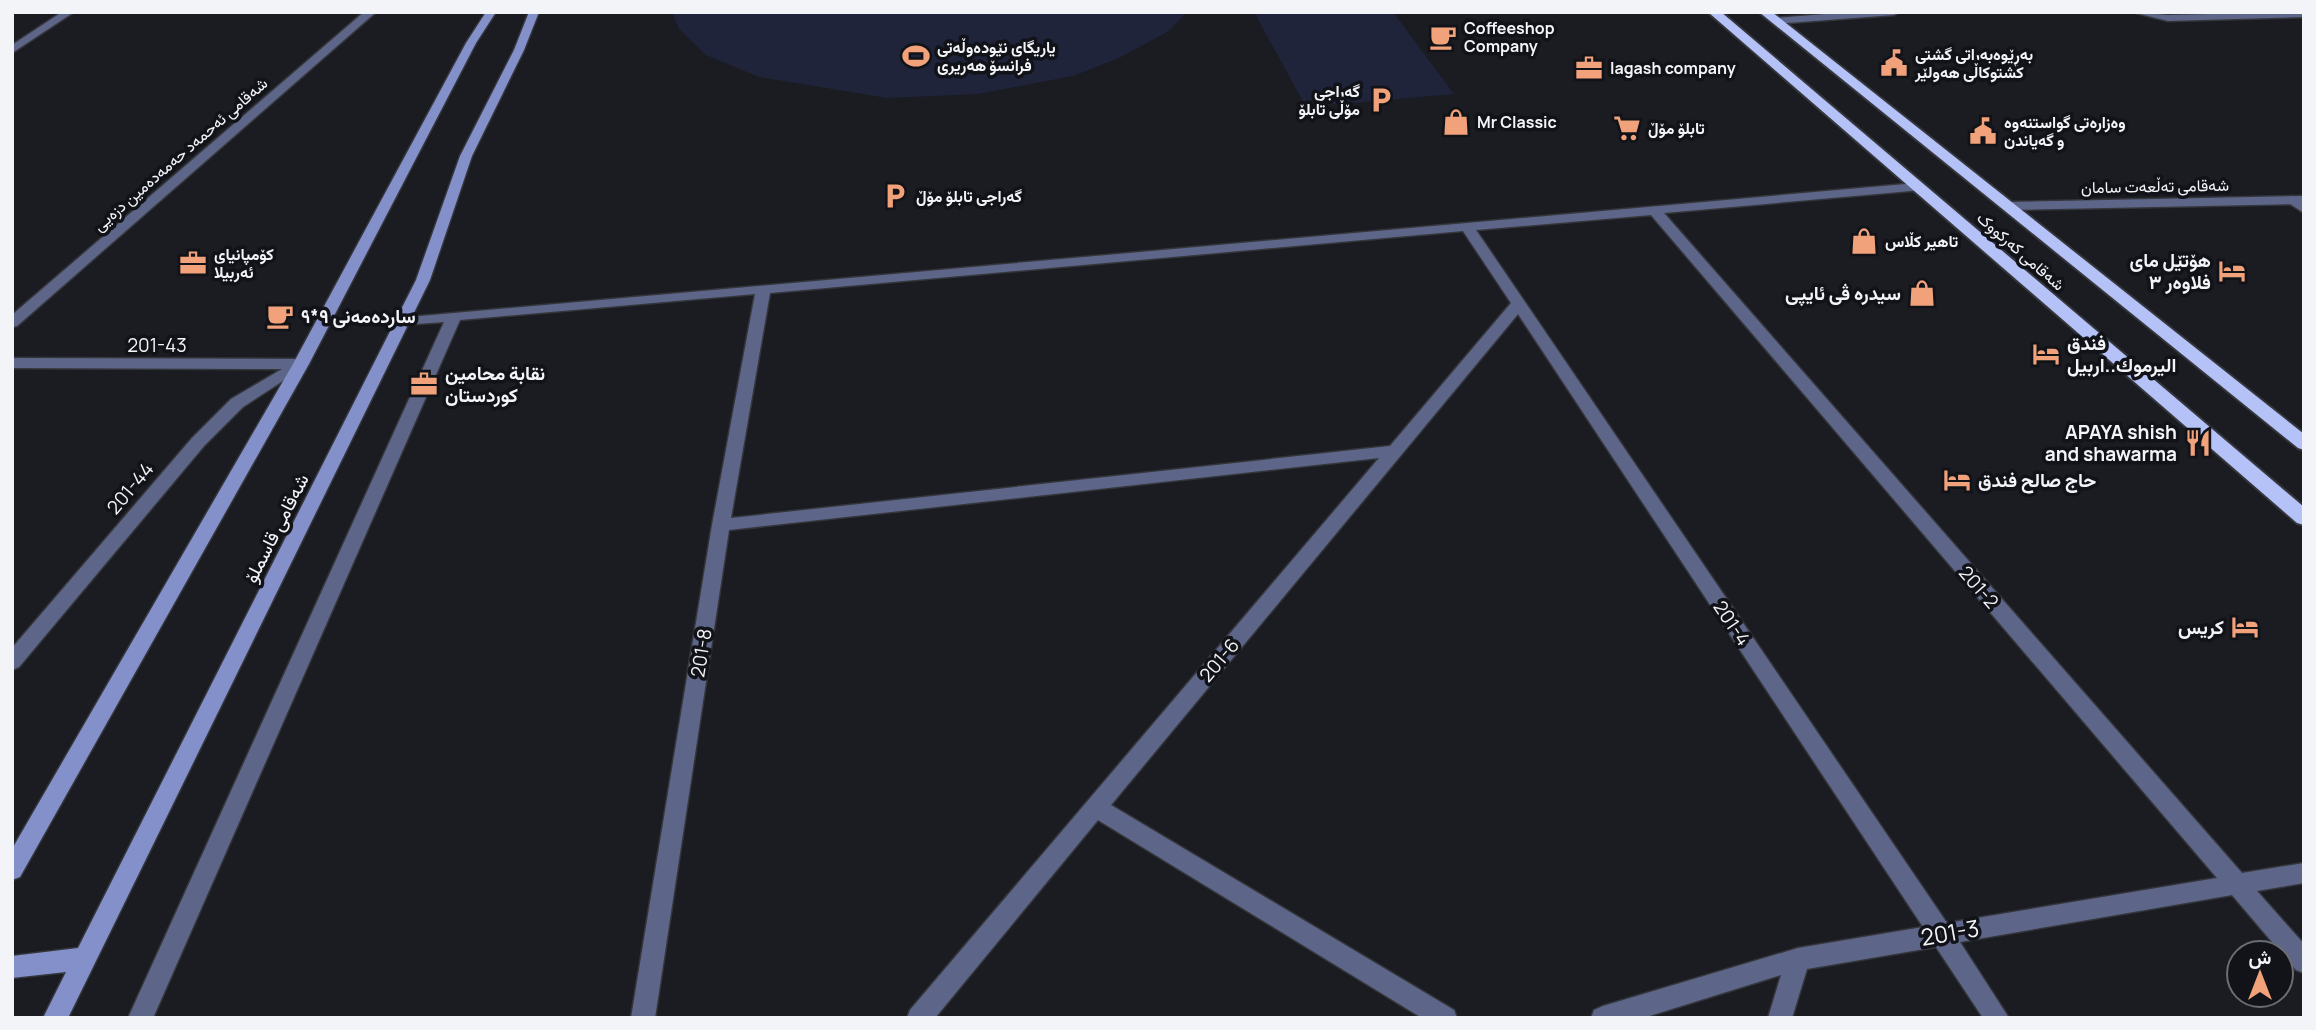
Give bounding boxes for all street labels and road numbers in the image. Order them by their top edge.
street label: شەقامی ئەحمەد حەمەدەمین دزەیی [88,72,272,236]
street label: شەقامی تەڵعەت سامان [2081,174,2229,198]
street label: شەقامی کەرکووک [1972,207,2070,295]
street label: 201-43 [127,332,187,358]
street label: 201-44 [101,457,159,519]
street label: شەقامی قاسملۆ [237,469,315,587]
street label: 201-2 [1953,560,2005,614]
street label: 201-4 [1708,595,1756,651]
street label: 201-8 [684,627,718,679]
street label: 201-6 [1193,633,1245,687]
street label: 201-3 [1918,911,1981,953]

